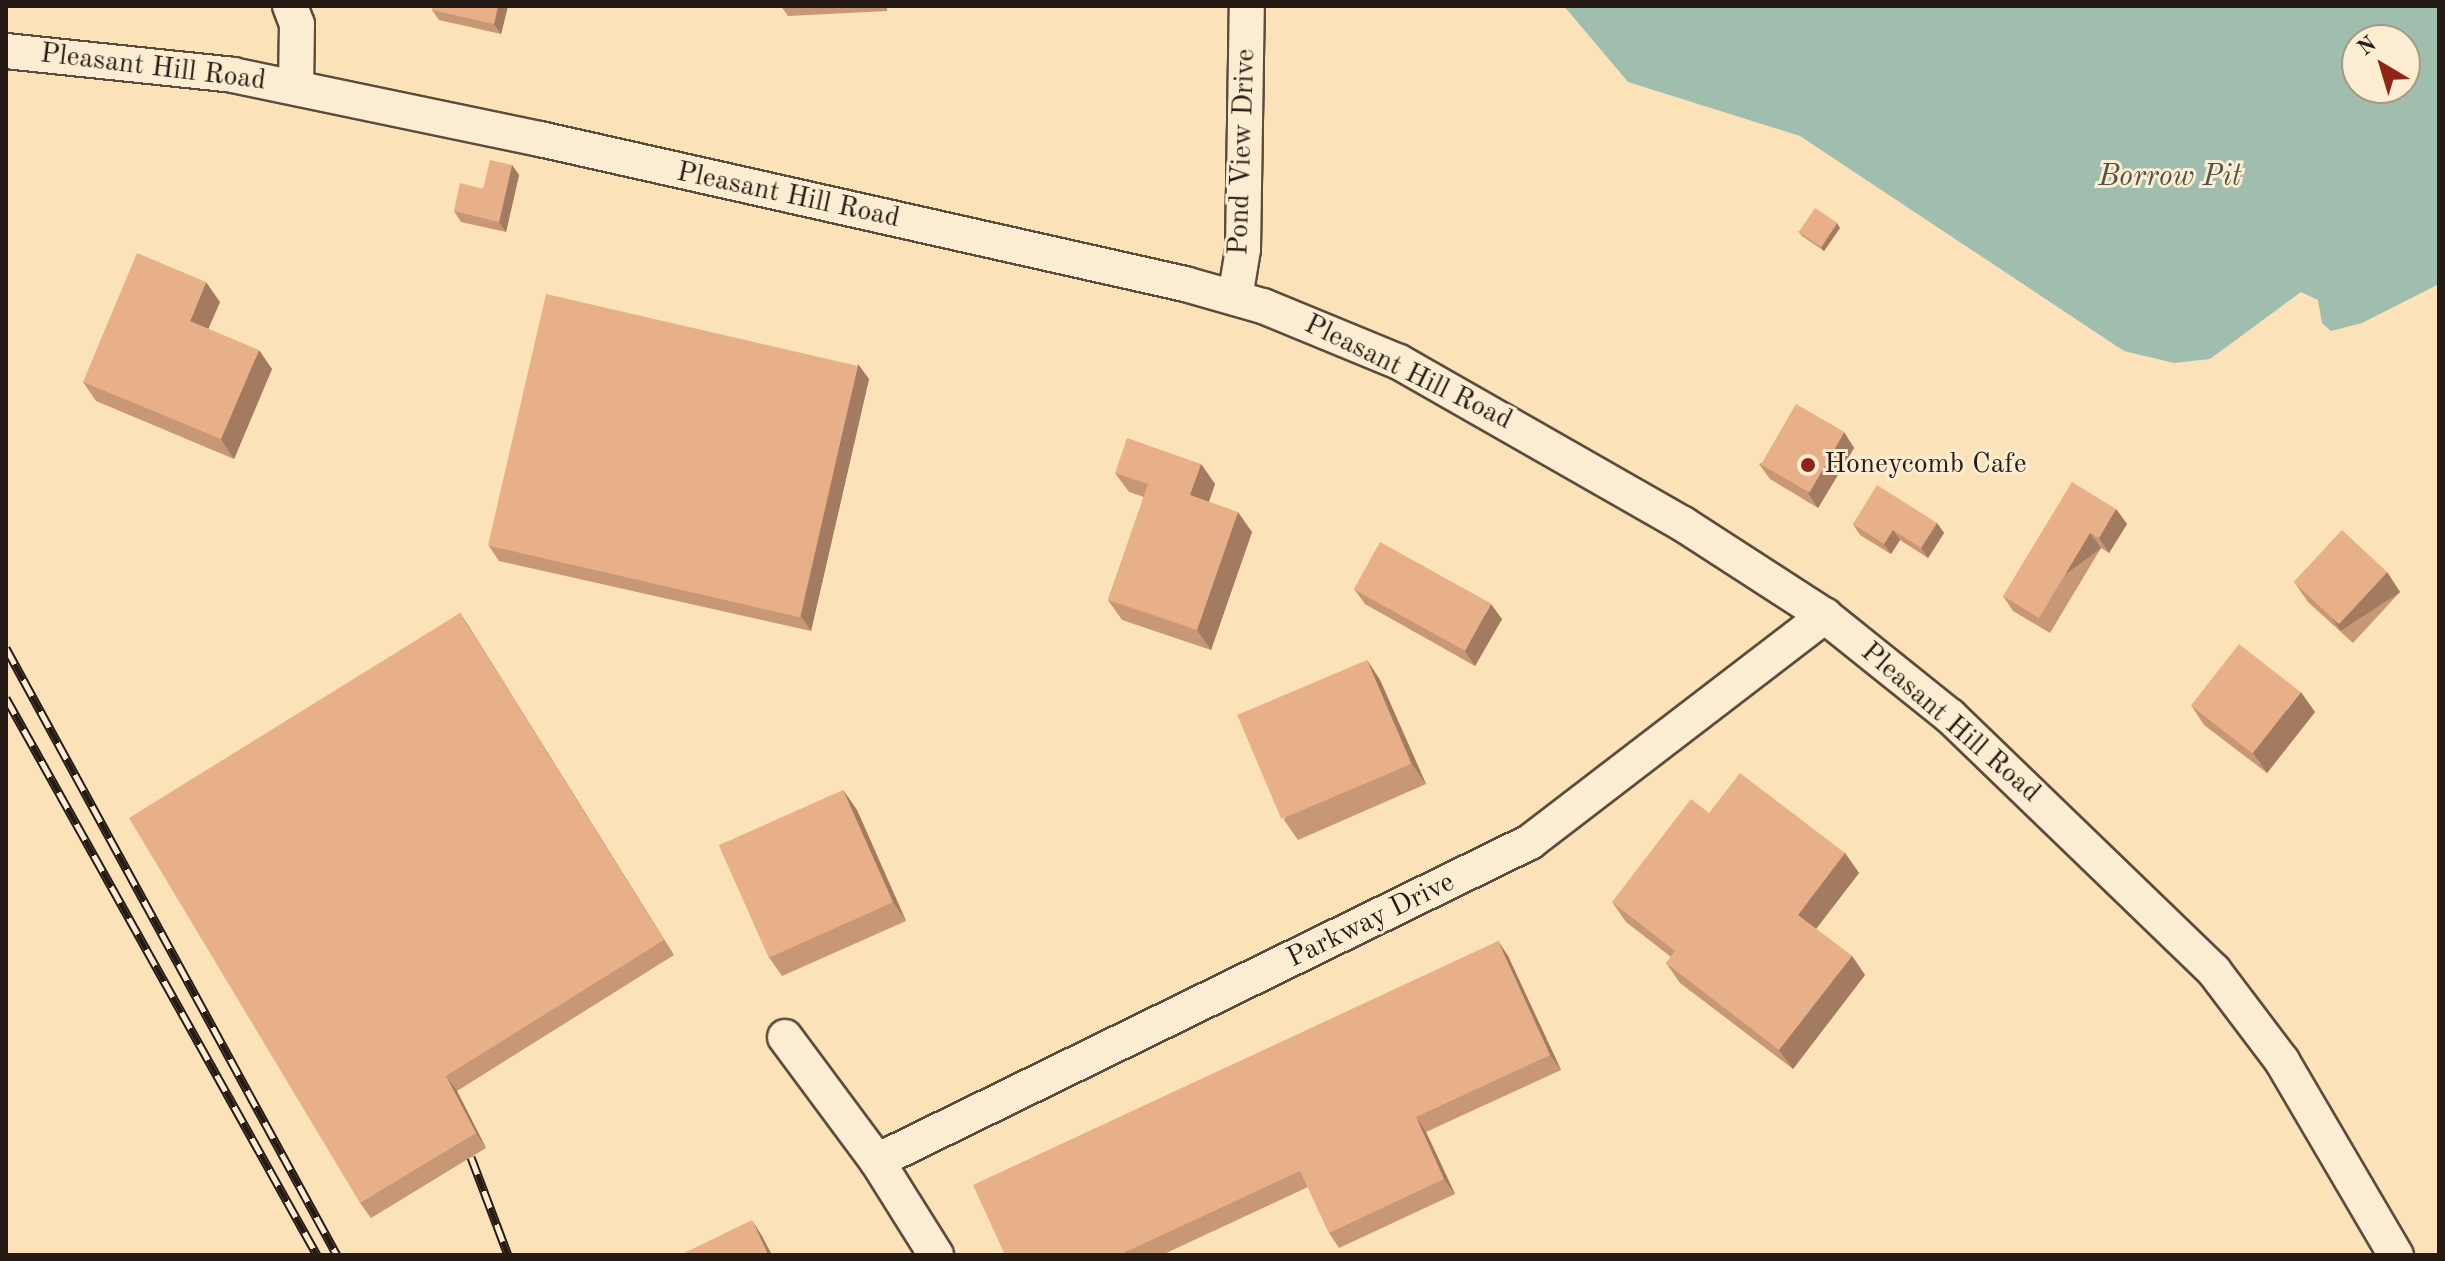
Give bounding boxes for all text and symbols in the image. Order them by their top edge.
north arrow [2341,24,2421,104]
text: N [2354,33,2381,61]
street label: Pleasant Hill Road [38,37,268,99]
street label: Pond View Drive [1223,48,1263,256]
street label: Pleasant Hill Road [673,156,903,236]
water label: Borrow Pit [2098,159,2242,195]
street label: Pleasant Hill Road [1299,308,1517,438]
place label: Honeycomb Cafe [1824,448,2027,482]
marker: Honeycomb Cafe [1799,456,1817,474]
street label: Pleasant Hill Road [1853,636,2047,810]
street label: Parkway Drive [1282,866,1460,976]

